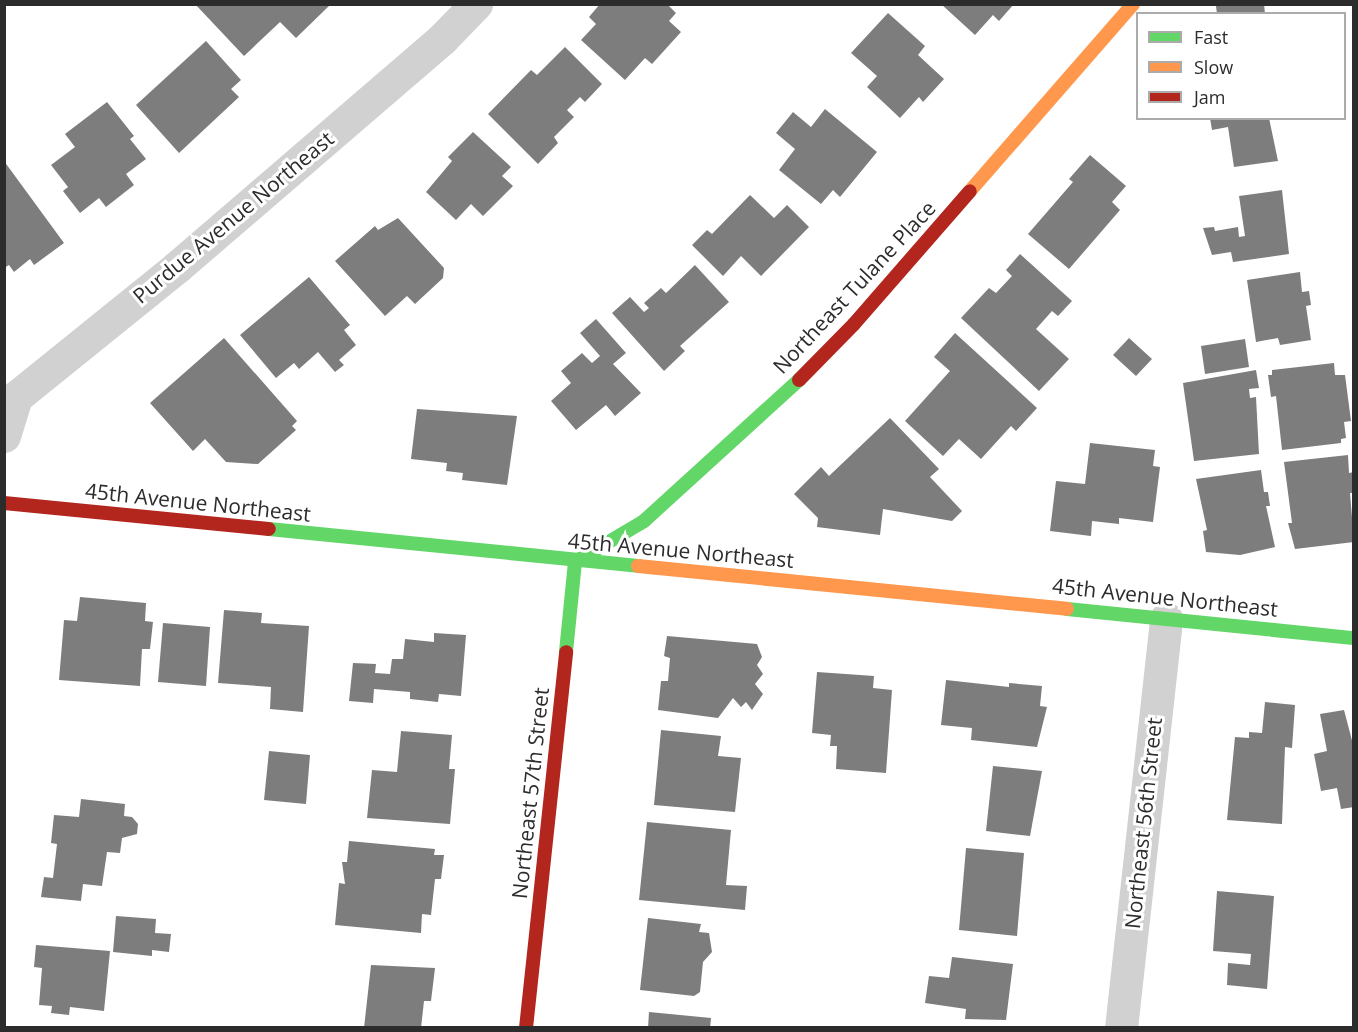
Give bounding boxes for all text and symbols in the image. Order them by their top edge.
legend [1136,12,1346,120]
text: Fast [1194,25,1228,49]
text: Slow [1194,55,1233,79]
text: Jam [1194,85,1226,109]
street label: Purdue Avenue Northeast [128,126,338,308]
street label: Northeast Tulane Place [767,195,941,379]
street label: 45th Avenue Northeast [84,478,312,526]
street label: 45th Avenue Northeast [567,528,795,572]
street label: 45th Avenue Northeast [1051,573,1279,621]
street label: Northeast 57th Street [506,686,554,900]
street label: Northeast 56th Street [1119,716,1167,930]

